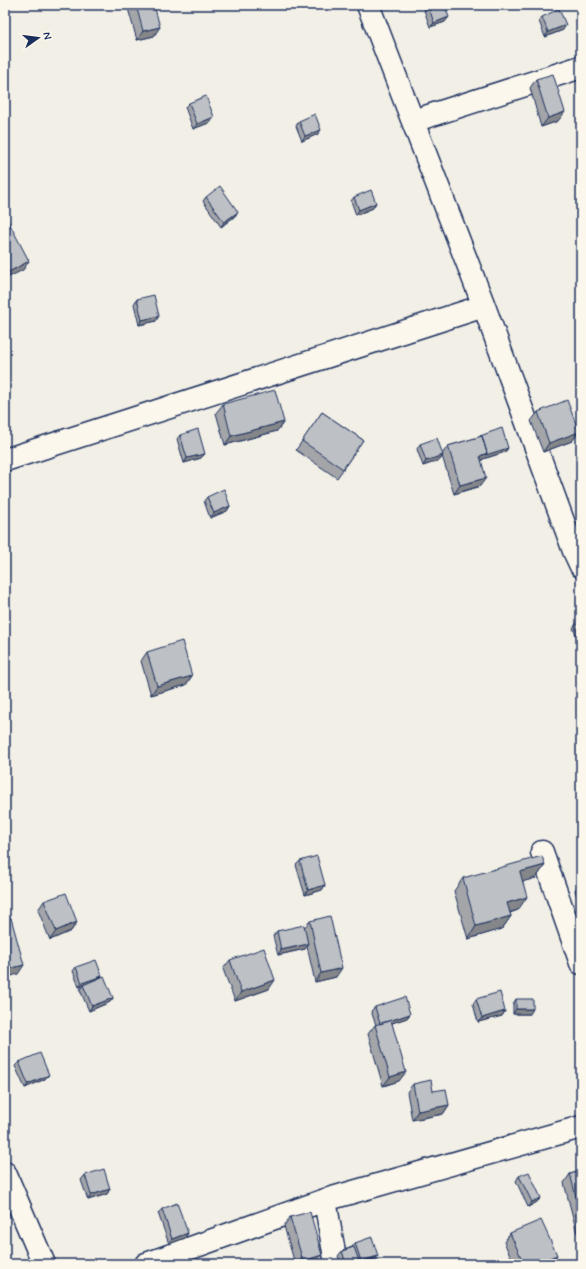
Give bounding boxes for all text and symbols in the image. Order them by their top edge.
north arrow [18,18,58,58]
text: N [39,31,54,41]

